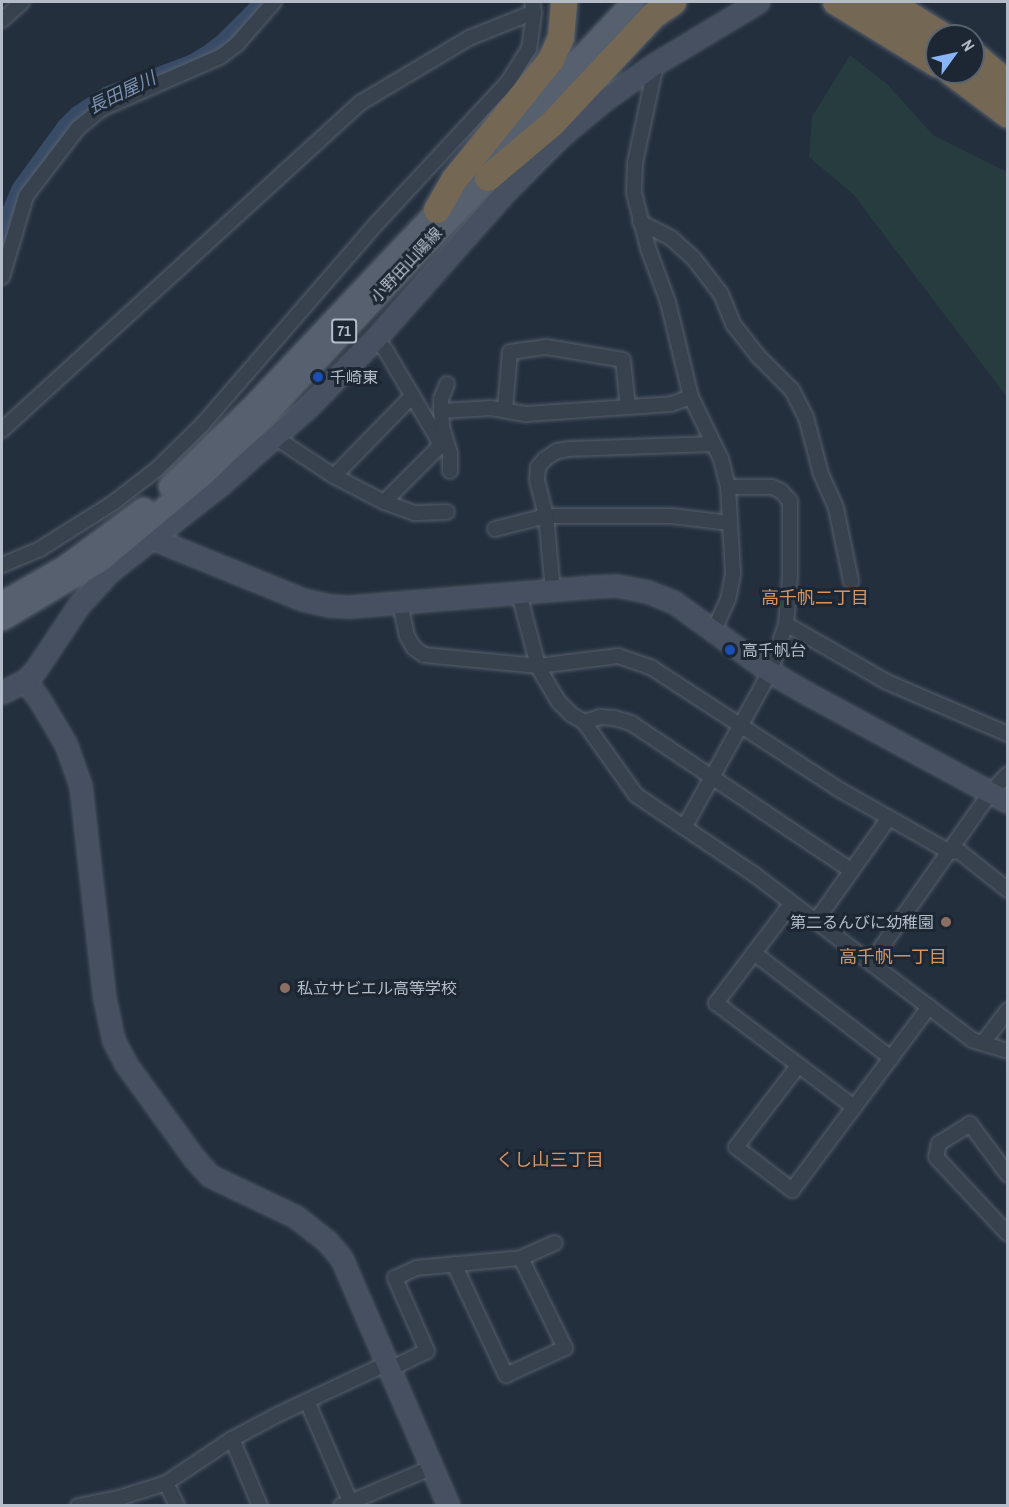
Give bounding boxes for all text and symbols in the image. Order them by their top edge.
north arrow [925,24,985,84]
text: N [957,35,980,55]
water label: 長田屋川 [85,68,159,118]
street label: 小野田山陽線 [366,223,446,307]
road number: 71 [330,319,358,343]
place label: 千崎東 [330,367,378,387]
marker: 千崎東 [311,370,325,384]
district label: 高千帆二丁目 [761,587,869,609]
place label: 高千帆台 [742,640,806,660]
marker: 高千帆台 [723,643,737,657]
place label: 第二るんびに幼稚園 [790,912,934,932]
marker: 第二るんびに幼稚園 [939,915,953,929]
district label: 高千帆一丁目 [839,946,947,968]
place label: 私立サビエル高等学校 [297,978,457,998]
marker: 私立サビエル高等学校 [278,981,292,995]
district label: くし山三丁目 [496,1149,604,1171]

